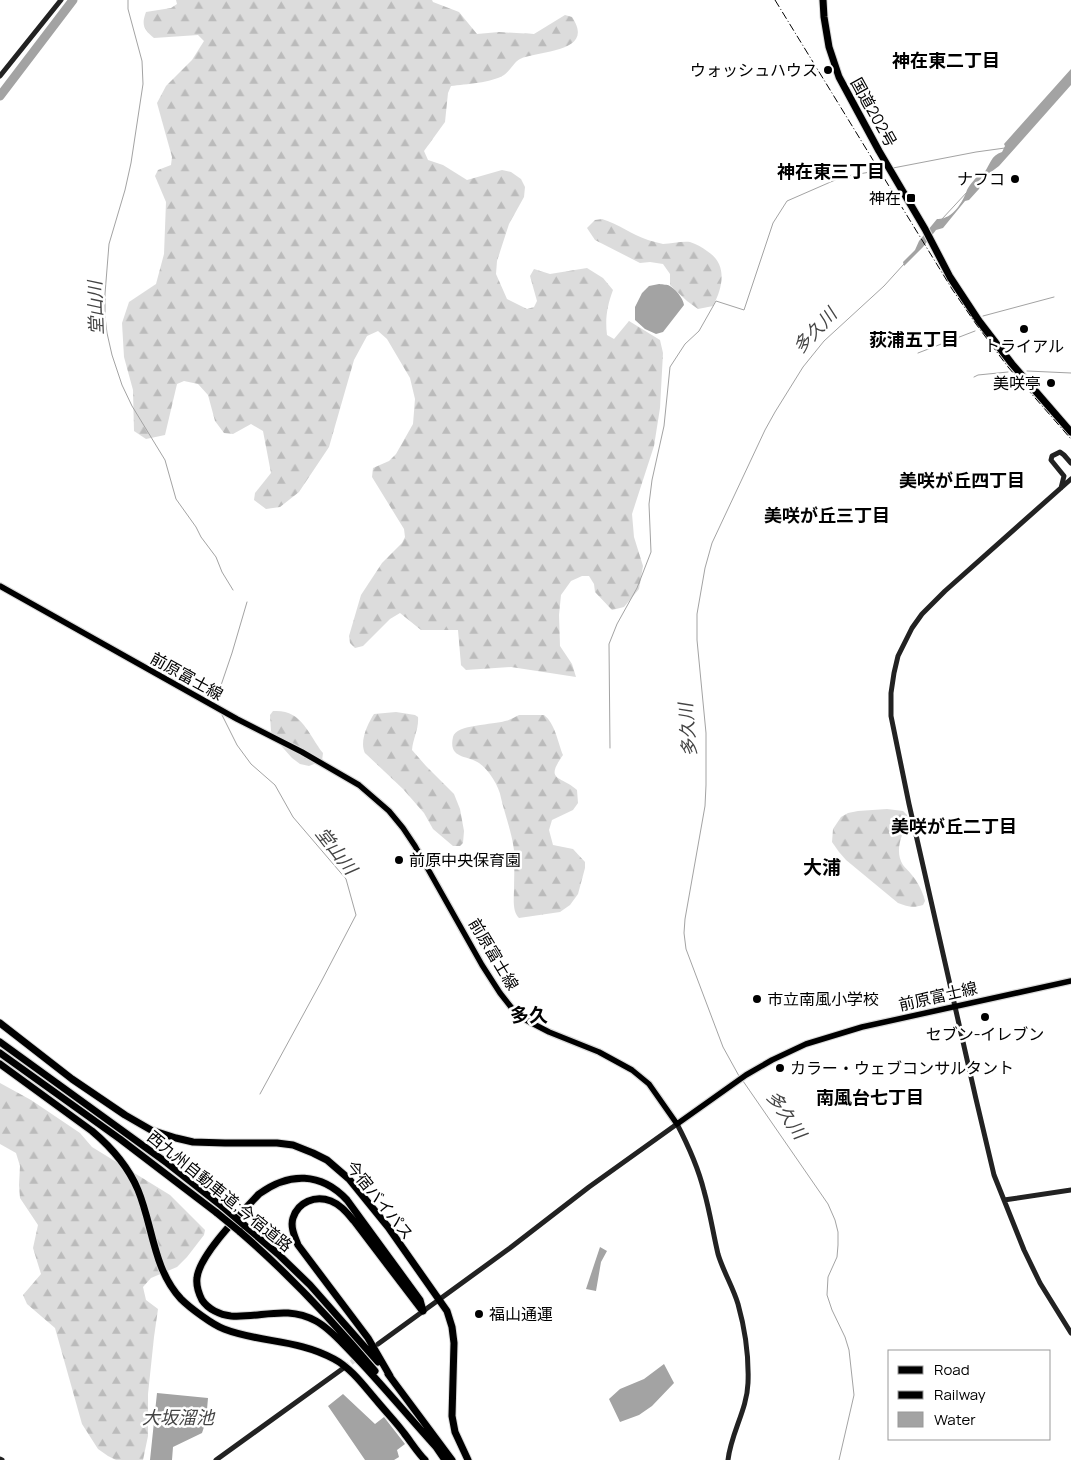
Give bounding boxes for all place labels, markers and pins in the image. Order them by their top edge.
place label: ウォッシュハウス [690,59,818,81]
marker: ウォッシュハウス [822,64,834,76]
place label: ナフコ [957,168,1005,190]
marker: ナフコ [1009,173,1021,185]
place label: 神在 [869,187,901,209]
marker: 神在 [905,192,917,204]
marker: トライアル [1018,323,1030,335]
place label: トライアル [984,335,1064,357]
place label: 美咲亭 [993,372,1041,394]
marker: 美咲亭 [1045,377,1057,389]
place label: 前原中央保育園 [409,849,521,871]
marker: 前原中央保育園 [393,854,405,866]
place label: 市立南風小学校 [767,988,879,1010]
marker: 市立南風小学校 [751,993,763,1005]
marker: セブン-イレブン [979,1011,991,1023]
place label: セブン-イレブン [926,1023,1044,1045]
place label: カラー・ウェブコンサルタント [790,1057,1014,1079]
marker: カラー・ウェブコンサルタント [774,1062,786,1074]
place label: 福山通運 [489,1303,553,1325]
marker: 福山通運 [473,1308,485,1320]

